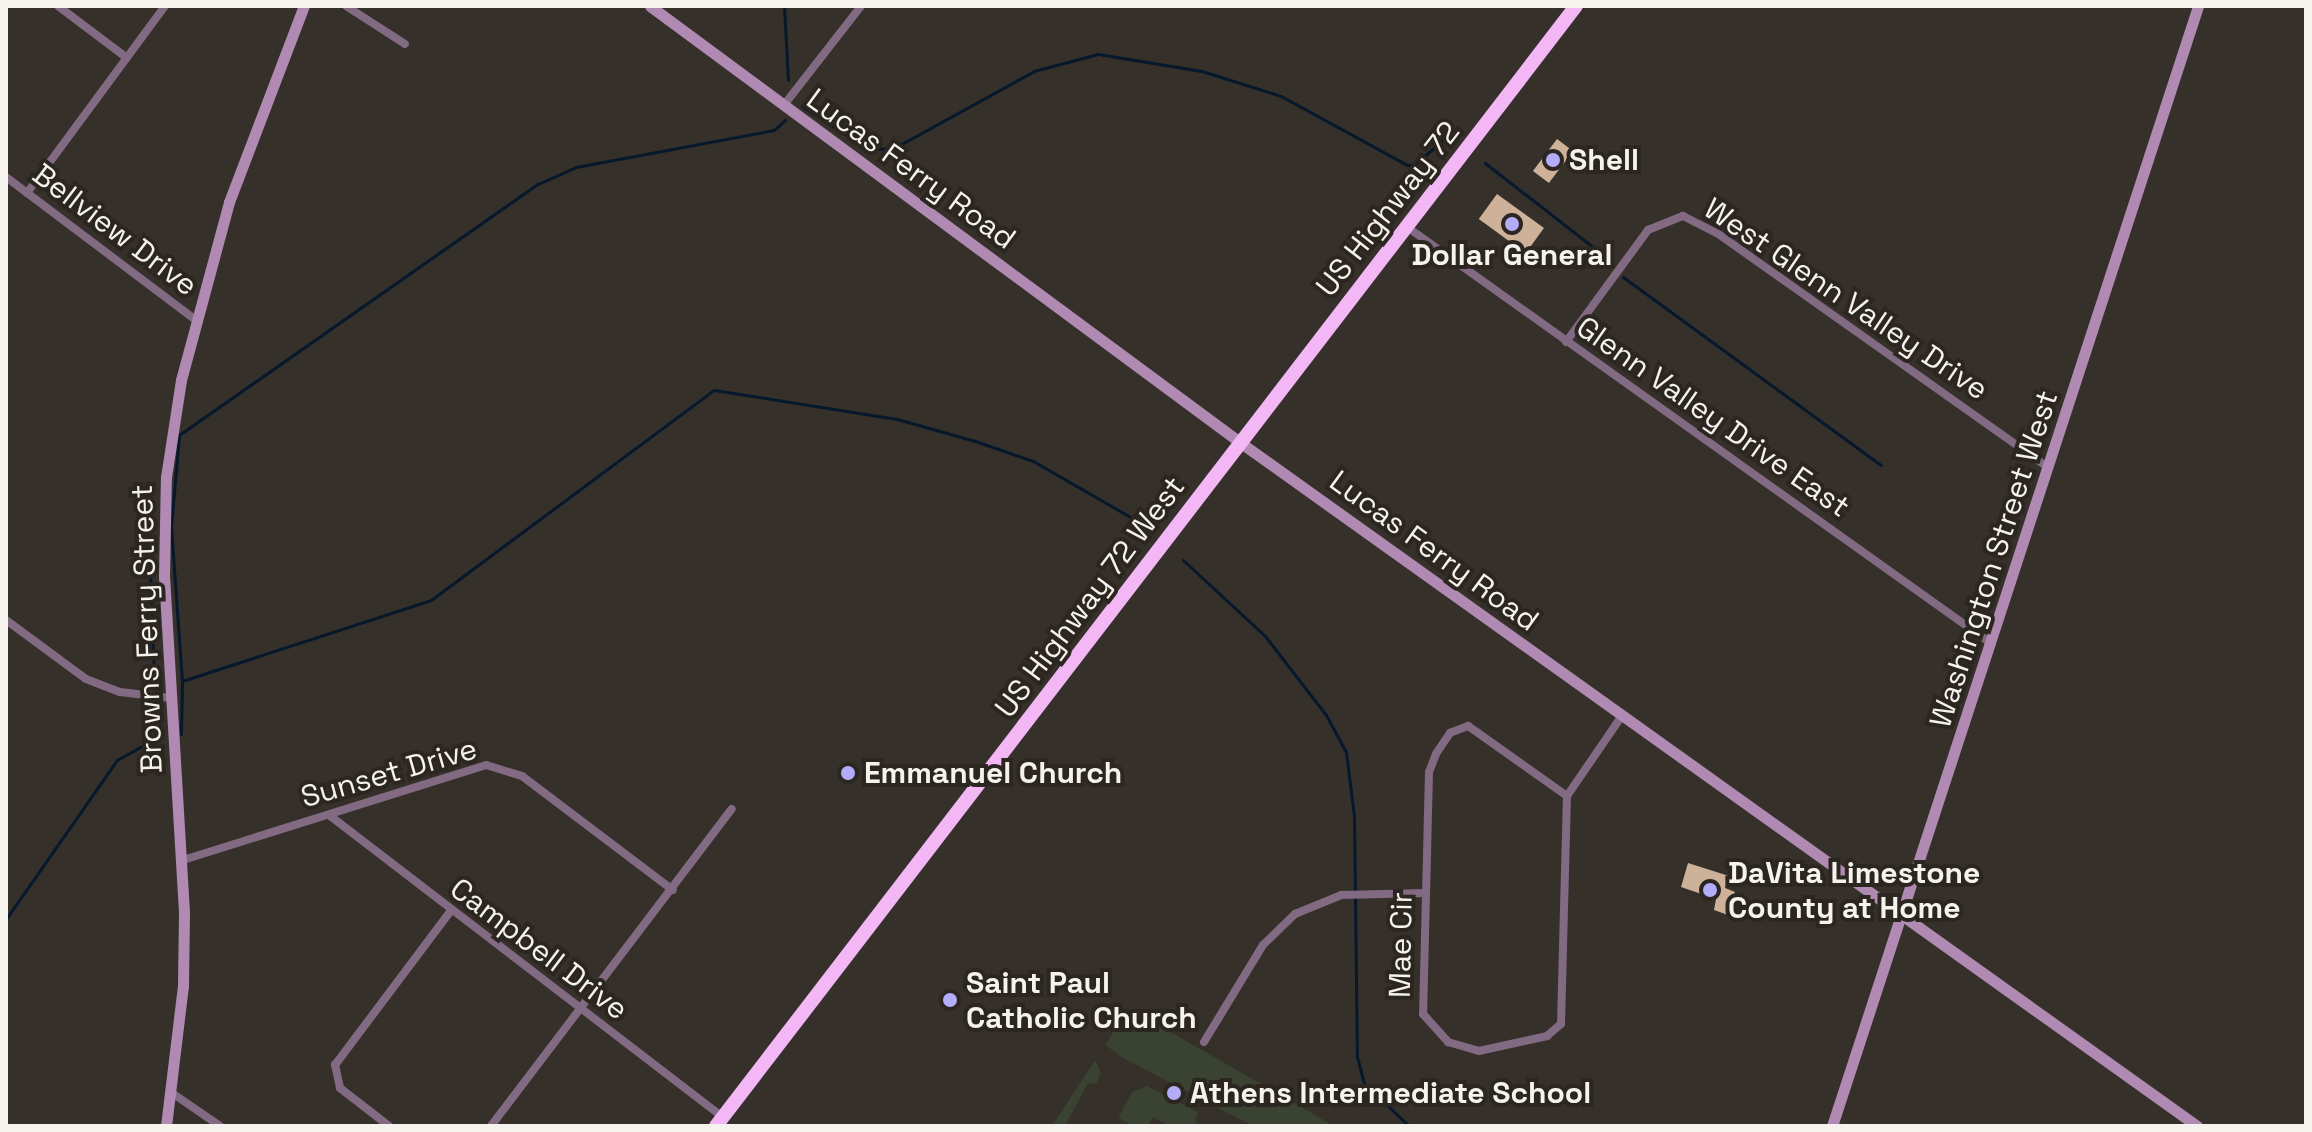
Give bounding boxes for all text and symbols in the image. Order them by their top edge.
street label: Lucas Ferry Road [800,81,1022,257]
street label: US Highway 72 [1309,114,1467,304]
place label: Shell [1569,142,1639,178]
marker: Shell [1544,151,1562,169]
street label: Bellview Drive [26,156,204,304]
street label: West Glenn Valley Drive [1697,190,1995,408]
marker: Dollar General [1503,215,1521,233]
place label: Dollar General [1412,237,1612,273]
street label: Glenn Valley Drive East [1569,309,1857,525]
street label: Washington Street West [1922,386,2066,732]
street label: Lucas Ferry Road [1323,463,1545,639]
street label: US Highway 72 West [988,469,1192,725]
street label: Browns Ferry Street [124,484,170,774]
street label: Sunset Drive [297,731,481,815]
place label: Emmanuel Church [864,755,1122,791]
marker: Emmanuel Church [839,764,857,782]
place label: DaVita Limestone County at Home [1728,855,1980,926]
street label: Campbell Drive [443,871,635,1027]
marker: DaVita Limestone County at Home [1699,879,1721,901]
street label: Mae Cir [1382,892,1420,998]
place label: Saint Paul Catholic Church [966,965,1197,1036]
marker: Saint Paul Catholic Church [941,991,959,1009]
place label: Athens Intermediate School [1190,1075,1591,1111]
marker: Athens Intermediate School [1165,1084,1183,1102]

